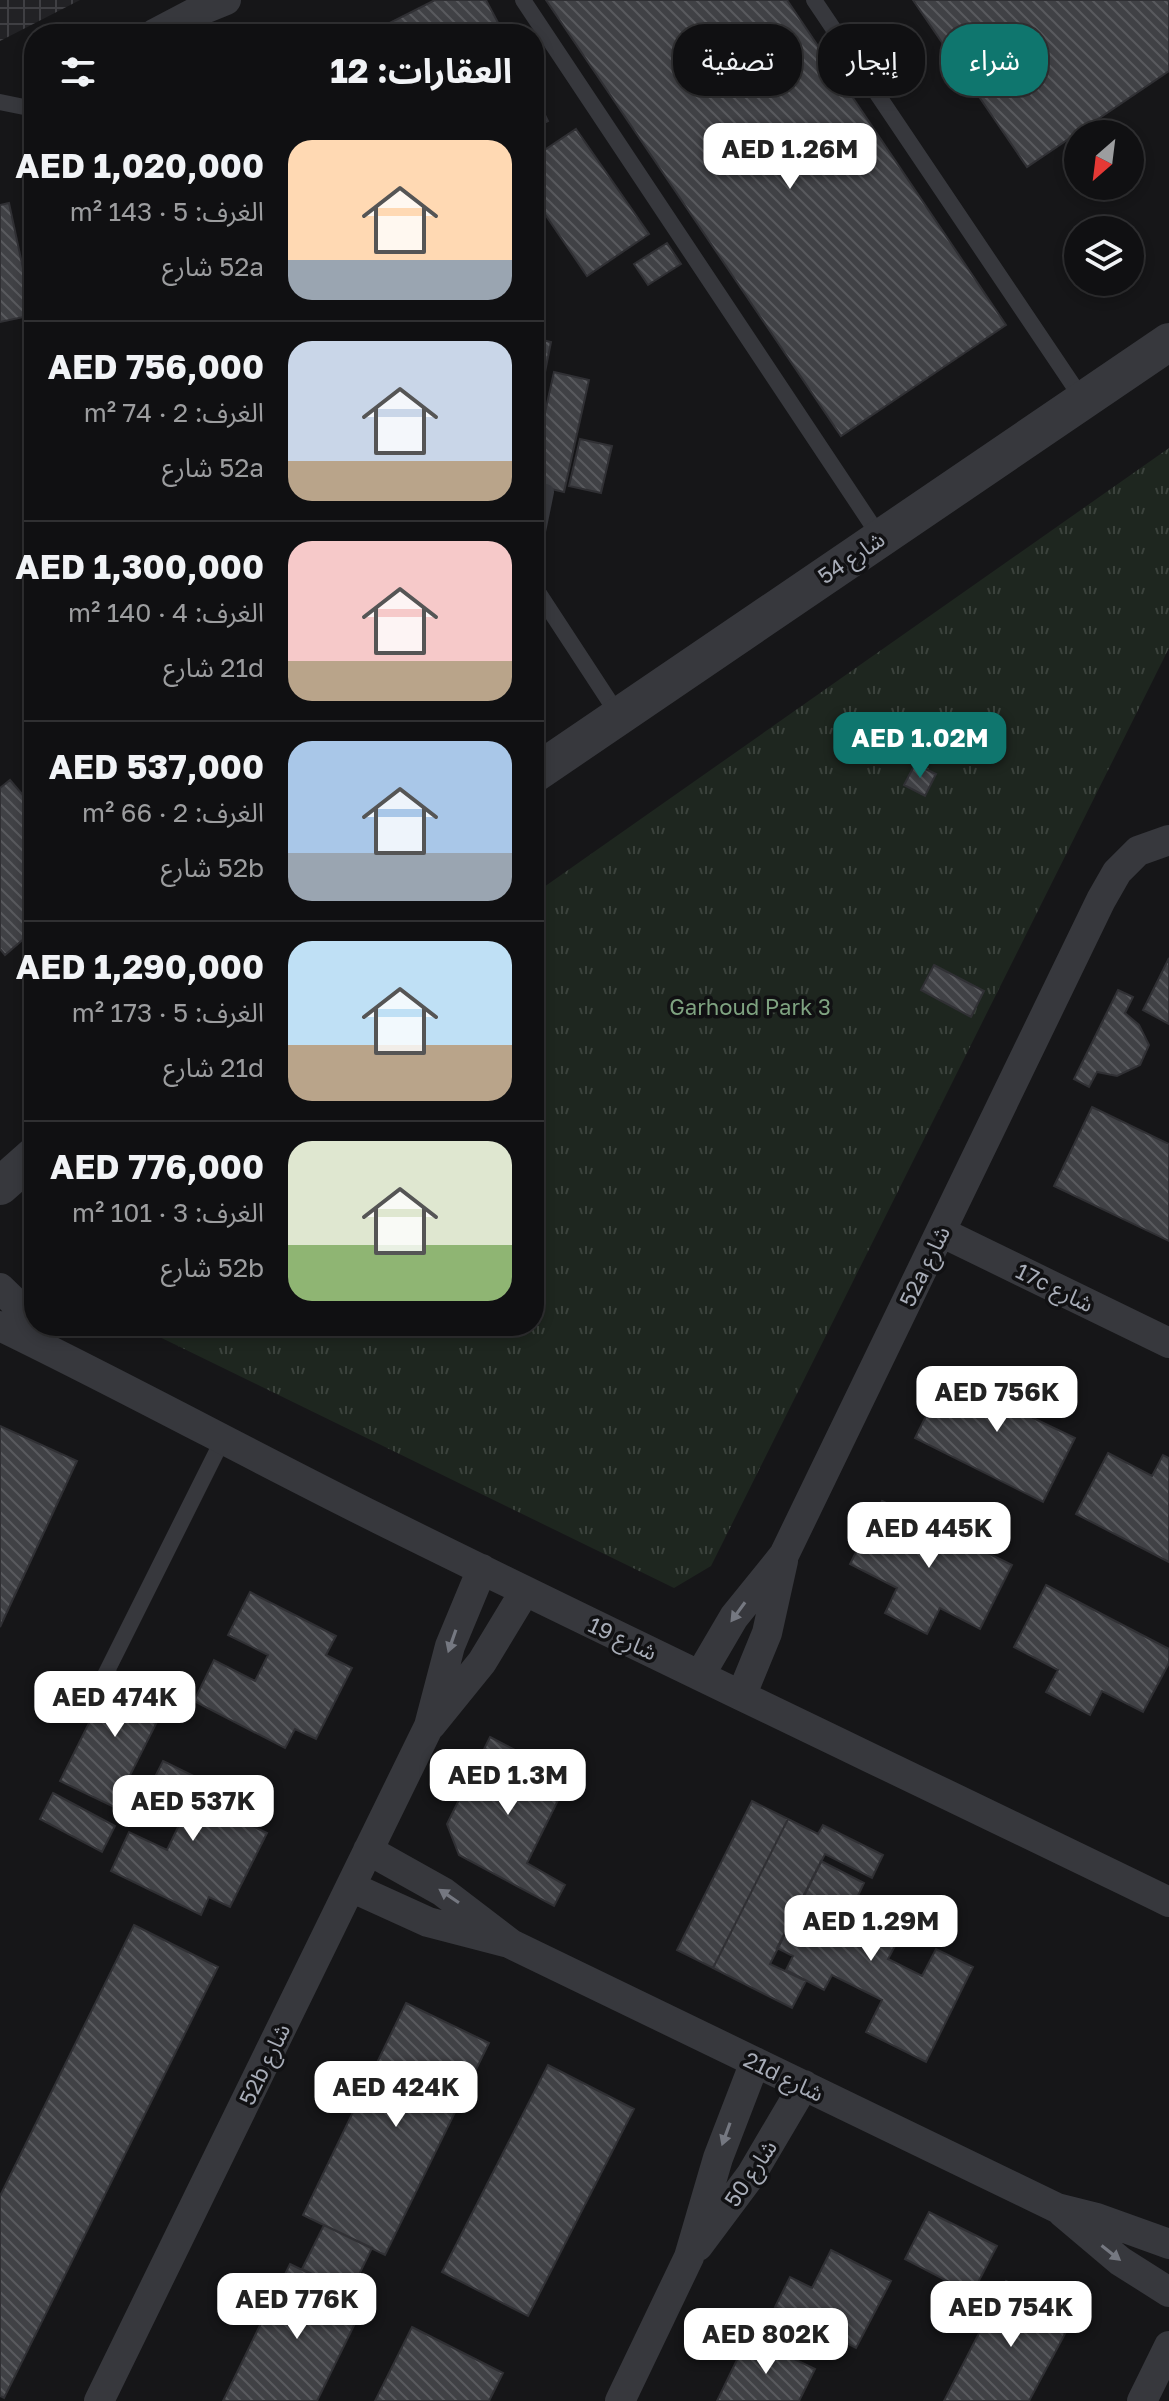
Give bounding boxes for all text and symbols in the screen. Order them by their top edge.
chip: تصفية [673,24,802,96]
chip: إيجار [818,24,925,96]
chip: شراء [941,24,1048,96]
icon: filters [56,50,100,94]
text: العقارات: 12 [330,50,512,90]
north arrow [1064,120,1144,200]
map controls [1064,120,1144,296]
pin: AED 1.26M [698,123,882,191]
text: AED 1.26M [722,133,859,164]
text: AED 1,020,000 [15,145,264,185]
icon: home [352,172,448,268]
text: الغرف: 5 · 143 m² [70,196,264,227]
button: layers [1064,216,1144,296]
text: 52a شارع [162,251,264,282]
text: AED 756,000 [48,346,264,386]
icon: home [352,373,448,469]
text: الغرف: 2 · 74 m² [84,397,264,428]
text: 52a شارع [162,452,264,483]
street label: شارع 54 [813,525,892,592]
text: AED 1,300,000 [15,546,264,586]
icon: home [352,573,448,669]
text: الغرف: 4 · 140 m² [68,597,264,628]
text: 21d شارع [163,652,264,683]
pin: AED 1.02M [828,712,1012,780]
text: AED 1.02M [851,722,989,753]
text: AED 537,000 [49,746,264,786]
icon: home [352,773,448,869]
text: الغرف: 2 · 66 m² [82,797,264,828]
text: 52b شارع [161,852,264,883]
text: AED 1,290,000 [16,946,264,986]
icon: home [352,973,448,1069]
park label: Garhoud Park 3 [669,993,831,1020]
text: الغرف: 5 · 173 m² [72,997,264,1028]
text: 21d شارع [163,1052,264,1083]
text: AED 776,000 [50,1146,264,1186]
icon: home [352,1173,448,1269]
text: الغرف: 3 · 101 m² [72,1197,264,1228]
street label: 52a شارع [893,1221,959,1312]
text: 52b شارع [161,1252,264,1283]
street label: 17c شارع [1010,1257,1098,1321]
pin: AED 756K [914,1366,1080,1434]
text: AED 756K [934,1376,1060,1407]
pin: AED 445K [846,1502,1012,1570]
text: AED 445K [866,1512,992,1543]
one-way arrow [730,1601,746,1623]
street label: شارع 19 [583,1610,662,1669]
one-way arrow [445,1629,458,1653]
pin: AED 474K [32,1671,198,1739]
text: AED 474K [52,1681,178,1712]
pin: AED 1.3M [425,1749,591,1817]
text: AED 1.3M [448,1759,568,1790]
pin: AED 537K [110,1775,276,1843]
text: AED 537K [131,1785,255,1816]
one-way arrow [438,1889,460,1904]
pin: AED 1.29M [779,1895,963,1963]
text: AED 1.29M [803,1905,940,1936]
street label: 52b شارع [233,2019,299,2111]
street label: 21d شارع [738,2045,828,2110]
pin: AED 424K [313,2061,479,2129]
text: AED 424K [333,2071,459,2102]
one-way arrow [720,2122,732,2146]
street label: شارع 50 [718,2134,785,2214]
one-way arrow [1101,2245,1121,2261]
pin: AED 776K [214,2273,380,2341]
pin: AED 754K [928,2281,1094,2349]
text: AED 776K [235,2283,359,2314]
text: AED 754K [949,2291,1073,2322]
pin: AED 802K [683,2308,849,2376]
text: AED 802K [702,2318,830,2349]

